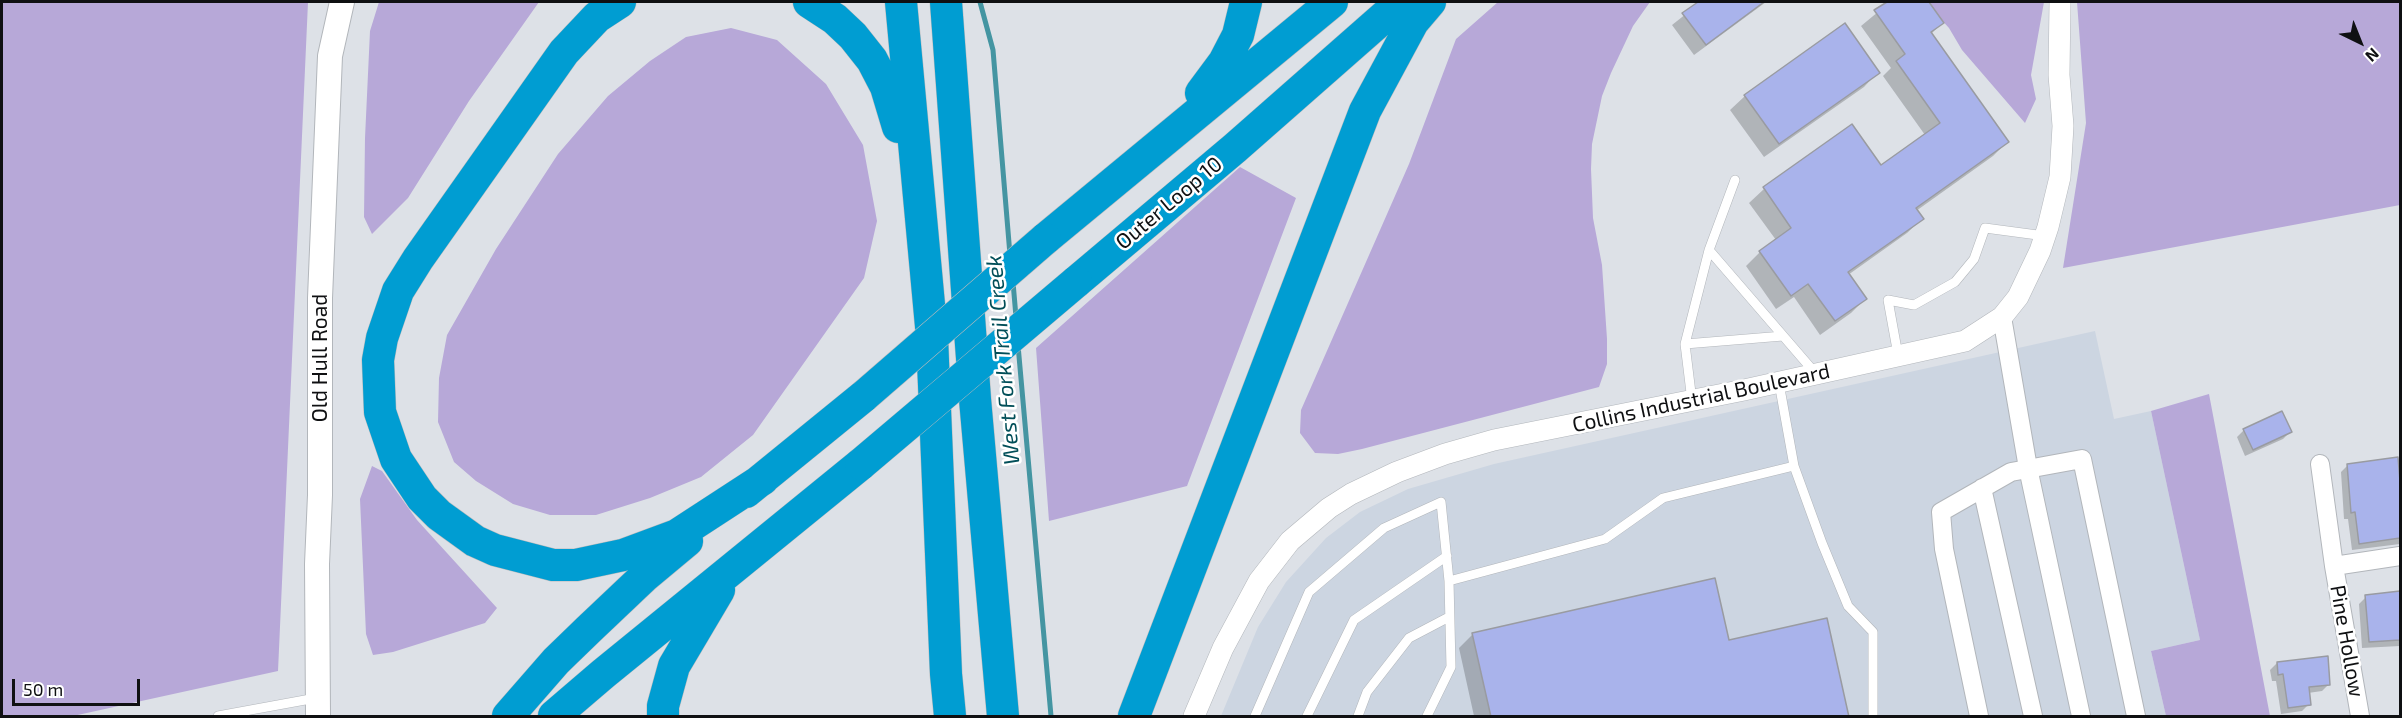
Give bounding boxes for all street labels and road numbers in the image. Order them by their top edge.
street label: Outer Loop 10 [1111,151,1227,255]
street label: Old Hull Road [307,294,333,422]
street label: Collins Industrial Boulevard [1570,358,1832,438]
street label: Pine Hollow [2325,583,2369,699]

